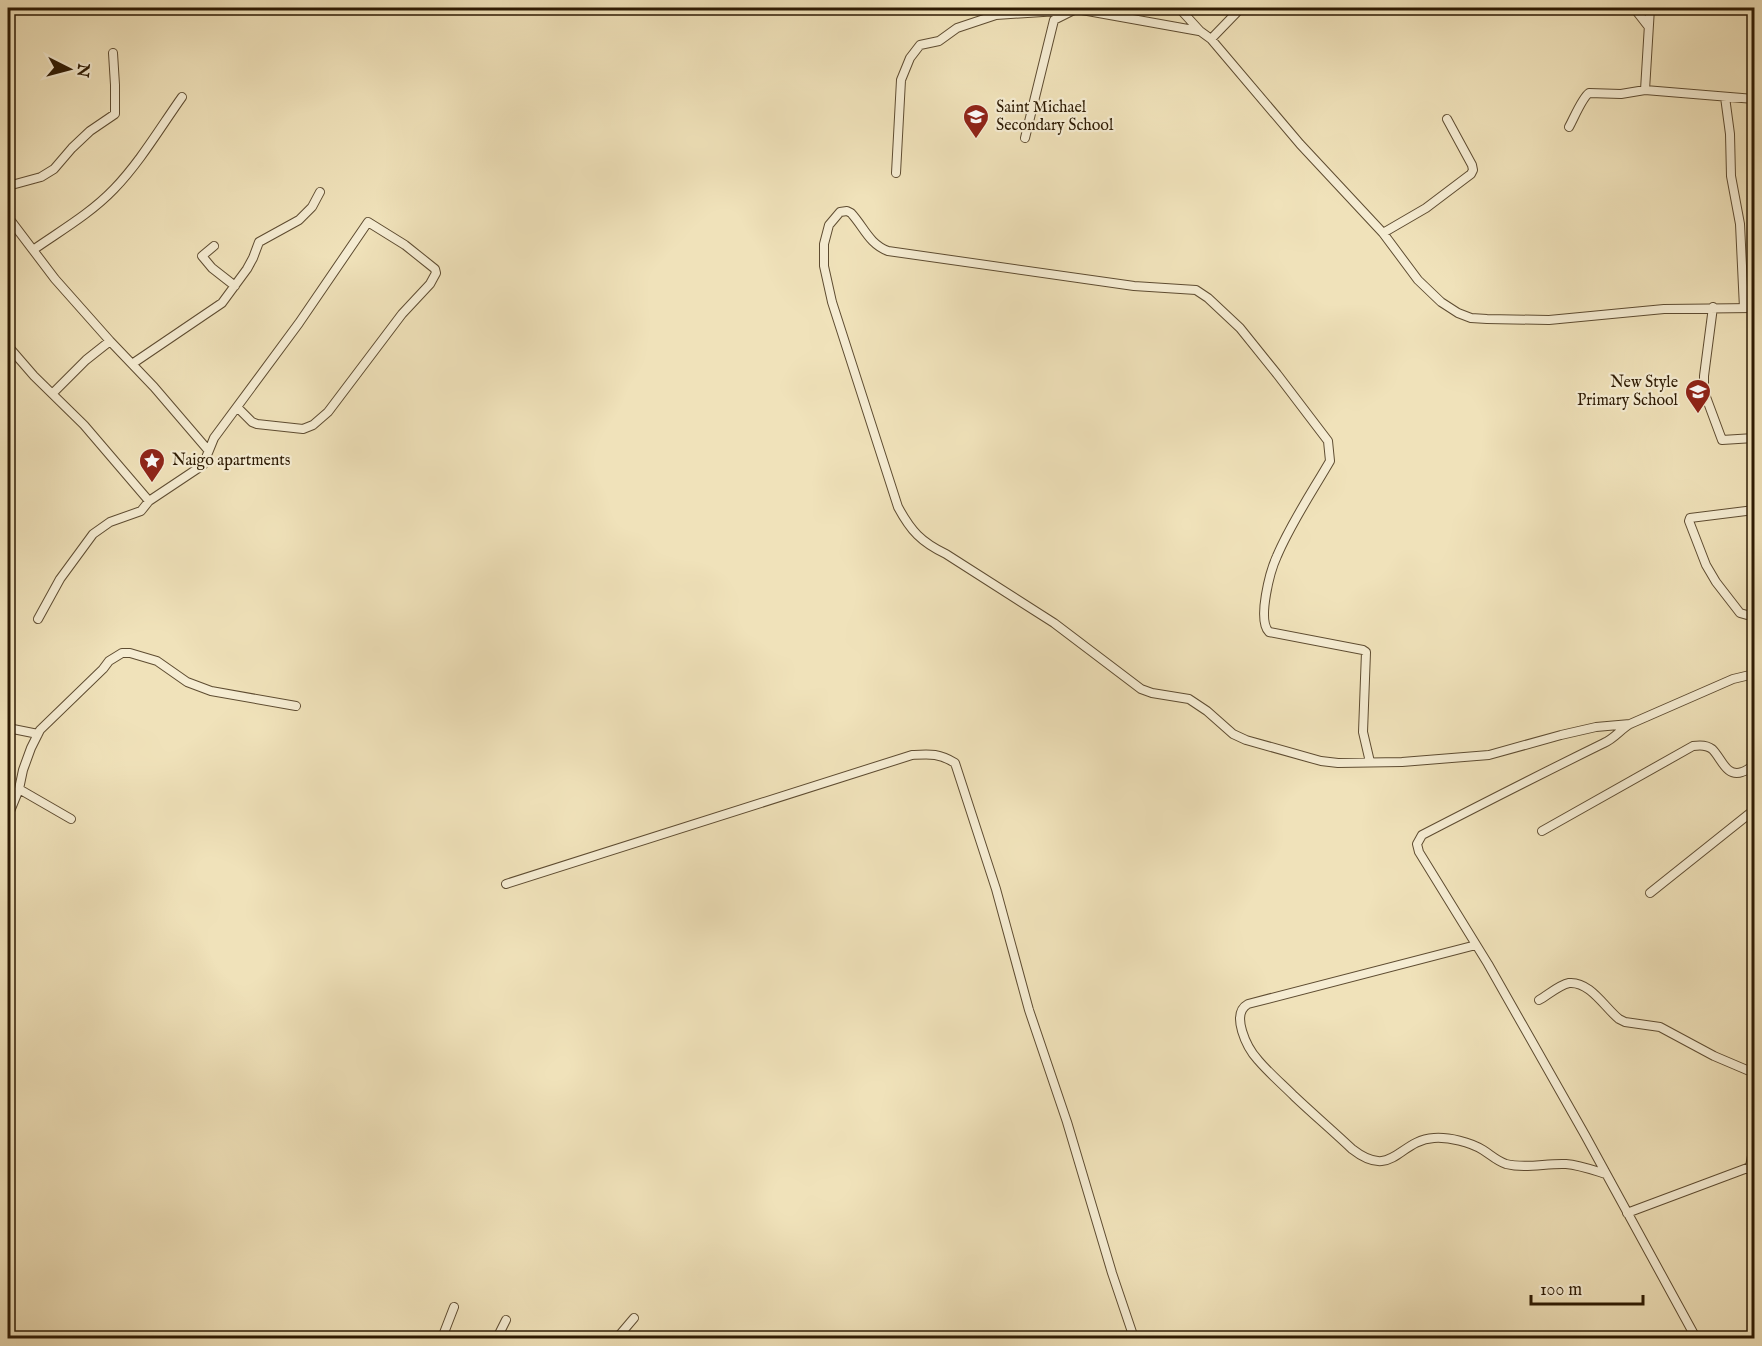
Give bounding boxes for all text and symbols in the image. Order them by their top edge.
north arrow [39,39,99,99]
text: N [71,61,93,78]
place label: Saint Michael Secondary School [996,98,1114,136]
school or university icon: Saint Michael Secondary School [961,102,991,140]
place label: New Style Primary School [1577,373,1679,411]
school or university icon: New Style Primary School [1683,377,1713,415]
place icon: Naigo apartments [137,446,167,484]
place label: Naigo apartments [172,451,291,471]
scale bar [1531,1268,1644,1306]
text: 100 m [1540,1279,1582,1302]

